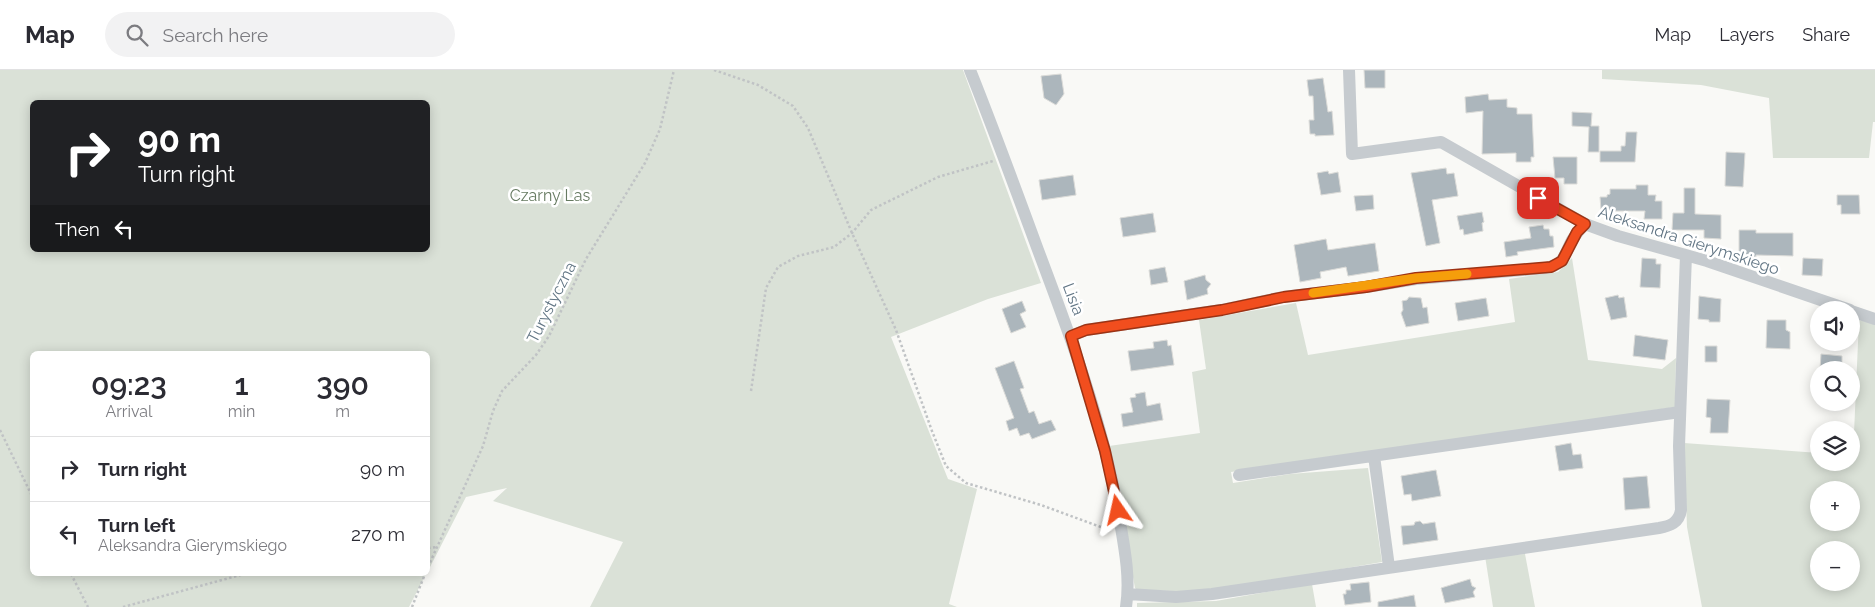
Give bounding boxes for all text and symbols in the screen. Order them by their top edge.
search box [105,12,455,57]
text: Map [25,20,75,49]
icon: search [123,21,151,49]
text: Search here [163,24,268,46]
text: Map [1655,24,1691,45]
text: Layers [1719,24,1774,45]
text: Share [1802,24,1850,45]
text: 90 m [138,119,221,160]
icon: right [55,120,120,185]
text: Turn right [138,161,235,187]
pin [1517,177,1559,219]
icon: arrive [1524,184,1552,212]
park label: Czarny Las [510,186,590,205]
street label: Aleksandra Gierymskiego [1596,202,1782,279]
icon: left [110,215,138,243]
text: Then [55,218,100,240]
street label: Turystyczna [523,259,580,346]
street label: Lisia [1059,280,1088,318]
map controls [1810,301,1860,591]
button: sound [1810,301,1860,351]
button: search [1810,361,1860,411]
text: 09:23 [91,367,167,402]
text: 1 [234,367,249,402]
text: 390 [316,367,369,402]
text: Arrival [105,402,152,421]
text: min [228,402,255,421]
text: m [335,402,350,421]
button: layers [1810,421,1860,471]
icon: right [55,455,83,483]
text: Turn right [98,458,187,480]
text: 90 m [360,458,405,480]
button: + [1810,481,1860,531]
position arrow [1091,483,1143,535]
text: Turn left [98,514,175,536]
icon: left [55,520,83,548]
text: 270 m [351,523,405,545]
text: Aleksandra Gierymskiego [98,536,287,555]
button: − [1810,541,1860,591]

